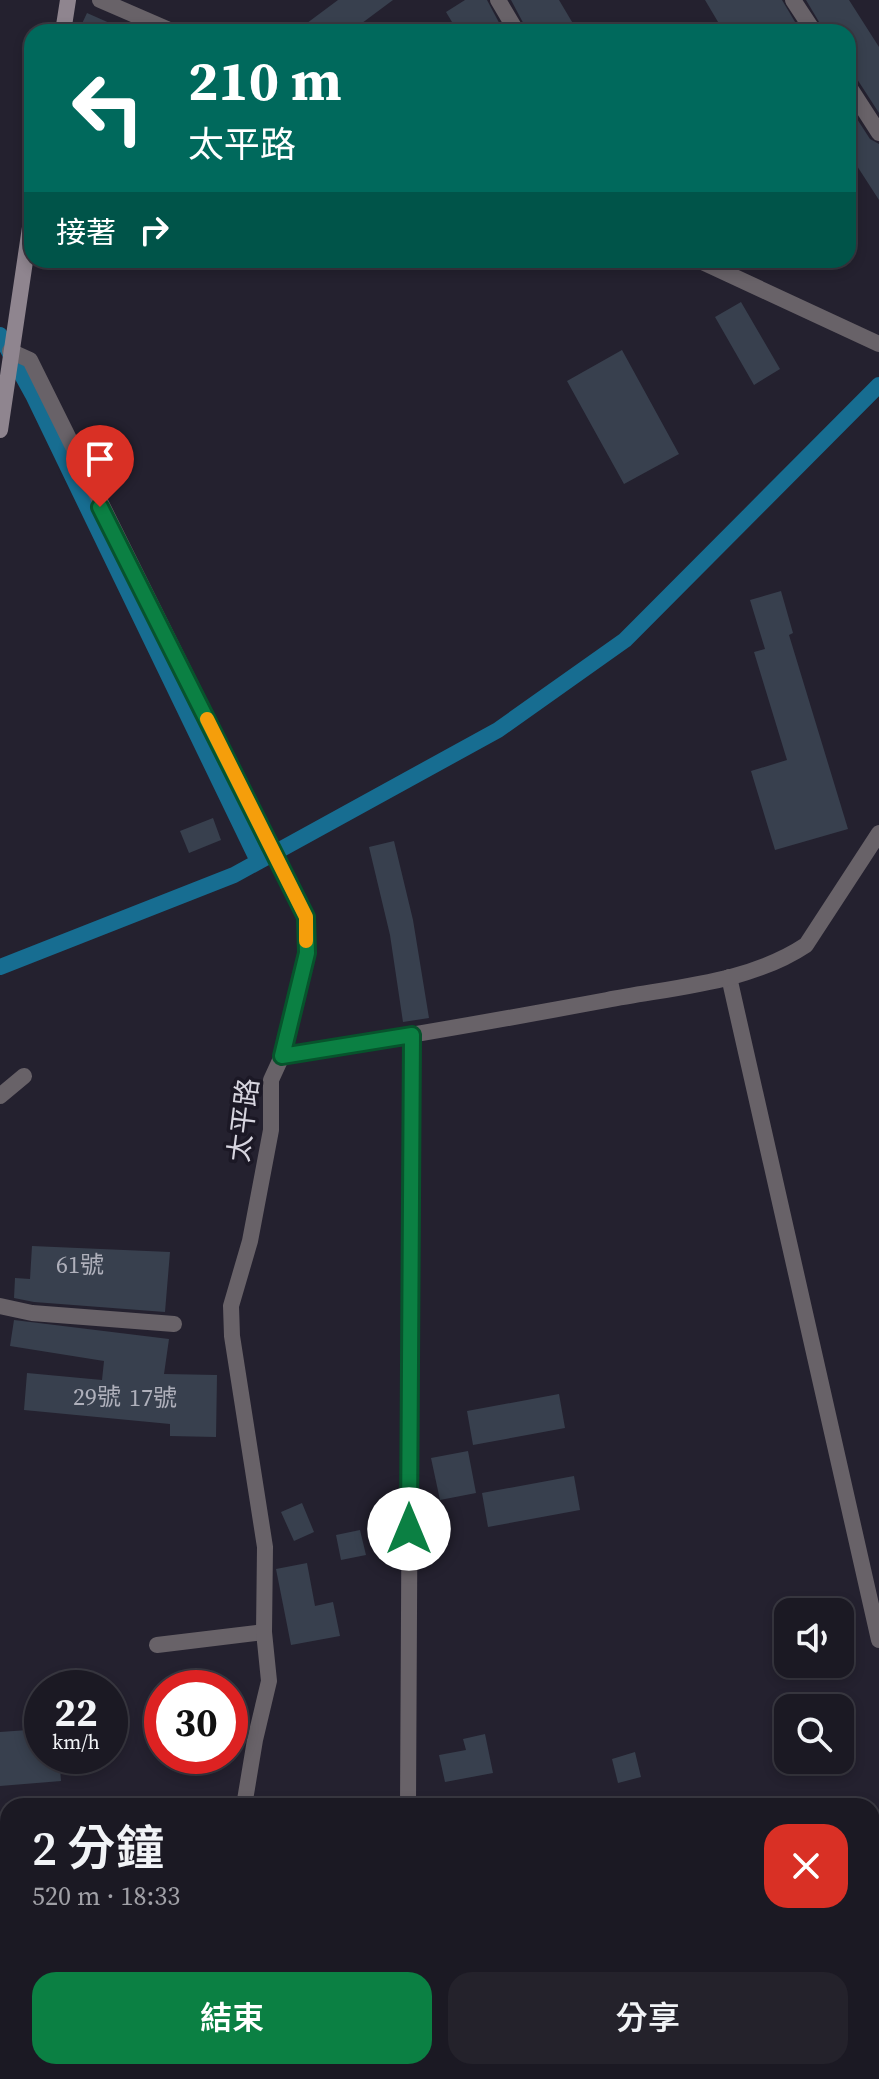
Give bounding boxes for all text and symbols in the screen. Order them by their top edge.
text: 210 m [188,42,342,119]
icon: left [56,56,160,160]
text: 太平路 [188,120,296,169]
icon: right [132,208,176,252]
text: 接著 [56,212,116,253]
pin [66,425,134,507]
icon: arrive [78,437,122,481]
street label: 太平路 [219,1076,267,1164]
house number: 61號 [56,1248,104,1281]
house number: 29號 [73,1380,121,1413]
house number: 17號 [129,1381,177,1414]
position arrow [367,1487,451,1571]
map controls [774,1598,854,1774]
button: sound [774,1598,854,1678]
speed limit sign: 30 [144,1670,248,1774]
text: 22 [54,1685,98,1739]
button: search [774,1694,854,1774]
text: km/h [52,1728,100,1756]
text: 2 分鐘 [32,1815,164,1881]
button: close [764,1824,848,1908]
text: 520 m · 18:33 [32,1878,180,1914]
button: 結束 [32,1972,432,2064]
button: 分享 [448,1972,848,2064]

